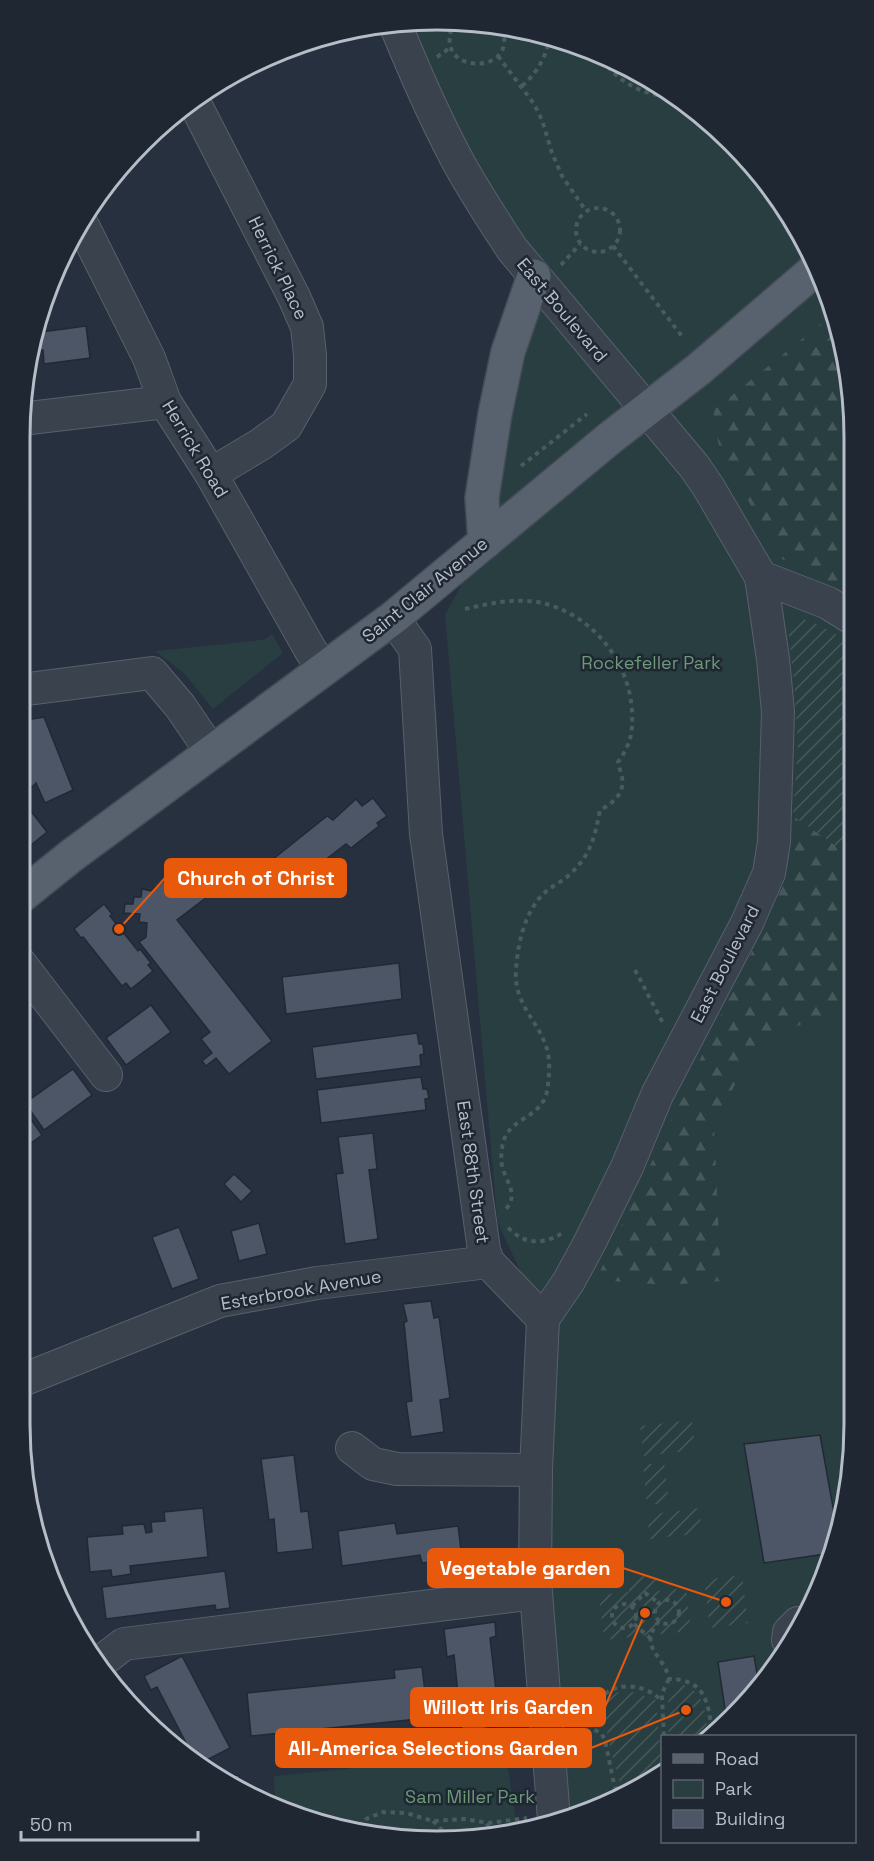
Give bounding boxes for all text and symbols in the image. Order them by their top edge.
street label: Herrick Place [244,212,313,323]
street label: East Boulevard [512,253,613,367]
street label: Herrick Road [157,396,234,502]
street label: Saint Clair Avenue [357,532,492,647]
park label: Rockefeller Park [581,651,721,674]
callout: Church of Christ [165,859,346,897]
text: Church of Christ [177,865,335,891]
street label: East Boulevard [685,901,764,1027]
street label: East 88th Street [452,1099,495,1245]
street label: Esterbrook Avenue [219,1264,383,1315]
callout: Vegetable garden [428,1549,623,1587]
text: Vegetable garden [439,1555,611,1581]
callout: Willott Iris Garden [411,1688,605,1726]
text: Willott Iris Garden [423,1694,593,1720]
callout: All-America Selections Garden [276,1729,591,1767]
text: All-America Selections Garden [288,1735,578,1761]
legend [661,1735,856,1843]
text: Road [715,1747,759,1770]
text: Park [715,1777,753,1800]
park label: Sam Miller Park [405,1785,535,1808]
scale bar [21,1804,198,1842]
text: Building [715,1807,785,1830]
text: 50 m [30,1813,72,1836]

